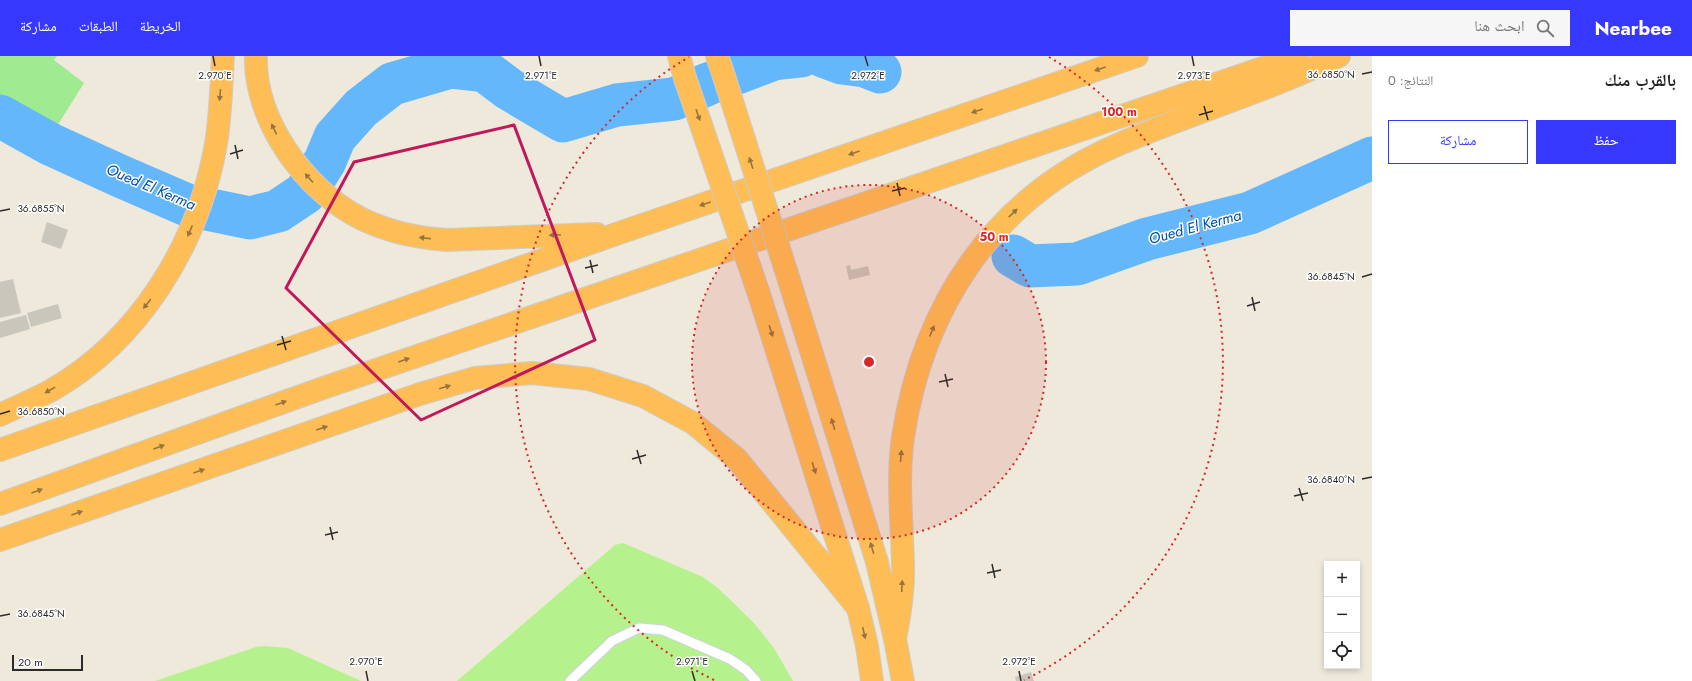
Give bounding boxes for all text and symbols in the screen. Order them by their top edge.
search box [1290,10,1570,46]
text: ابحث هنا [1474,15,1524,37]
text: Nearbee [1594,15,1672,42]
text: مشاركة [20,16,57,36]
text: الطبقات [79,16,118,36]
text: الخريطة [140,16,181,36]
icon: search [1534,17,1556,39]
one-way arrow [1094,66,1106,72]
text: 36.6850°N [1307,67,1355,82]
text: 2.970°E [198,68,232,83]
text: 2.971°E [525,68,557,83]
text: 2.972°E [851,68,885,83]
text: 2.973°E [1177,68,1211,83]
text: بالقرب منك [1605,68,1676,92]
text: النتائج: 0 [1388,71,1433,90]
one-way arrow [217,89,223,101]
text: 100 m [1101,103,1137,121]
one-way arrow [971,108,983,114]
one-way arrow [695,110,701,122]
button: مشاركة [1388,120,1528,164]
button: حفظ [1536,120,1676,164]
one-way arrow [271,123,277,135]
one-way arrow [848,150,860,156]
one-way arrow [748,156,754,168]
water label: Oued El Kerma [103,158,200,216]
one-way arrow [305,172,314,183]
text: 36.6855°N [17,201,65,216]
one-way arrow [699,201,711,207]
water label: Oued El Kerma [1146,204,1245,250]
one-way arrow [1008,208,1018,218]
one-way arrow [187,225,193,237]
text: 50 m [979,228,1009,246]
one-way arrow [549,232,561,239]
one-way arrow [419,235,431,241]
text: 36.6845°N [1307,269,1355,284]
one-way arrow [142,299,151,310]
one-way arrow [930,324,936,336]
one-way arrow [768,325,774,337]
centre of rings [862,355,876,369]
one-way arrow [398,357,410,363]
one-way arrow [439,383,452,389]
one-way arrow [44,387,56,394]
one-way arrow [276,400,288,406]
text: 36.6850°N [17,404,65,419]
one-way arrow [830,417,836,429]
one-way arrow [316,425,328,431]
one-way arrow [153,444,165,450]
one-way arrow [898,450,904,462]
one-way arrow [811,463,817,475]
one-way arrow [194,467,206,473]
text: 36.6840°N [1307,472,1355,487]
one-way arrow [31,488,43,494]
one-way arrow [71,510,83,516]
one-way arrow [869,541,875,553]
map controls [1324,561,1360,669]
button: + [1324,561,1360,597]
one-way arrow [899,580,906,592]
button: − [1324,597,1360,633]
text: 36.6845°N [17,606,65,621]
one-way arrow [861,627,867,639]
button: locate [1324,633,1360,669]
scale bar [12,653,83,672]
text: 20 m [18,654,43,670]
text: 2.970°E [349,654,383,669]
text: 2.971°E [676,654,708,669]
text: 2.972°E [1002,654,1036,669]

